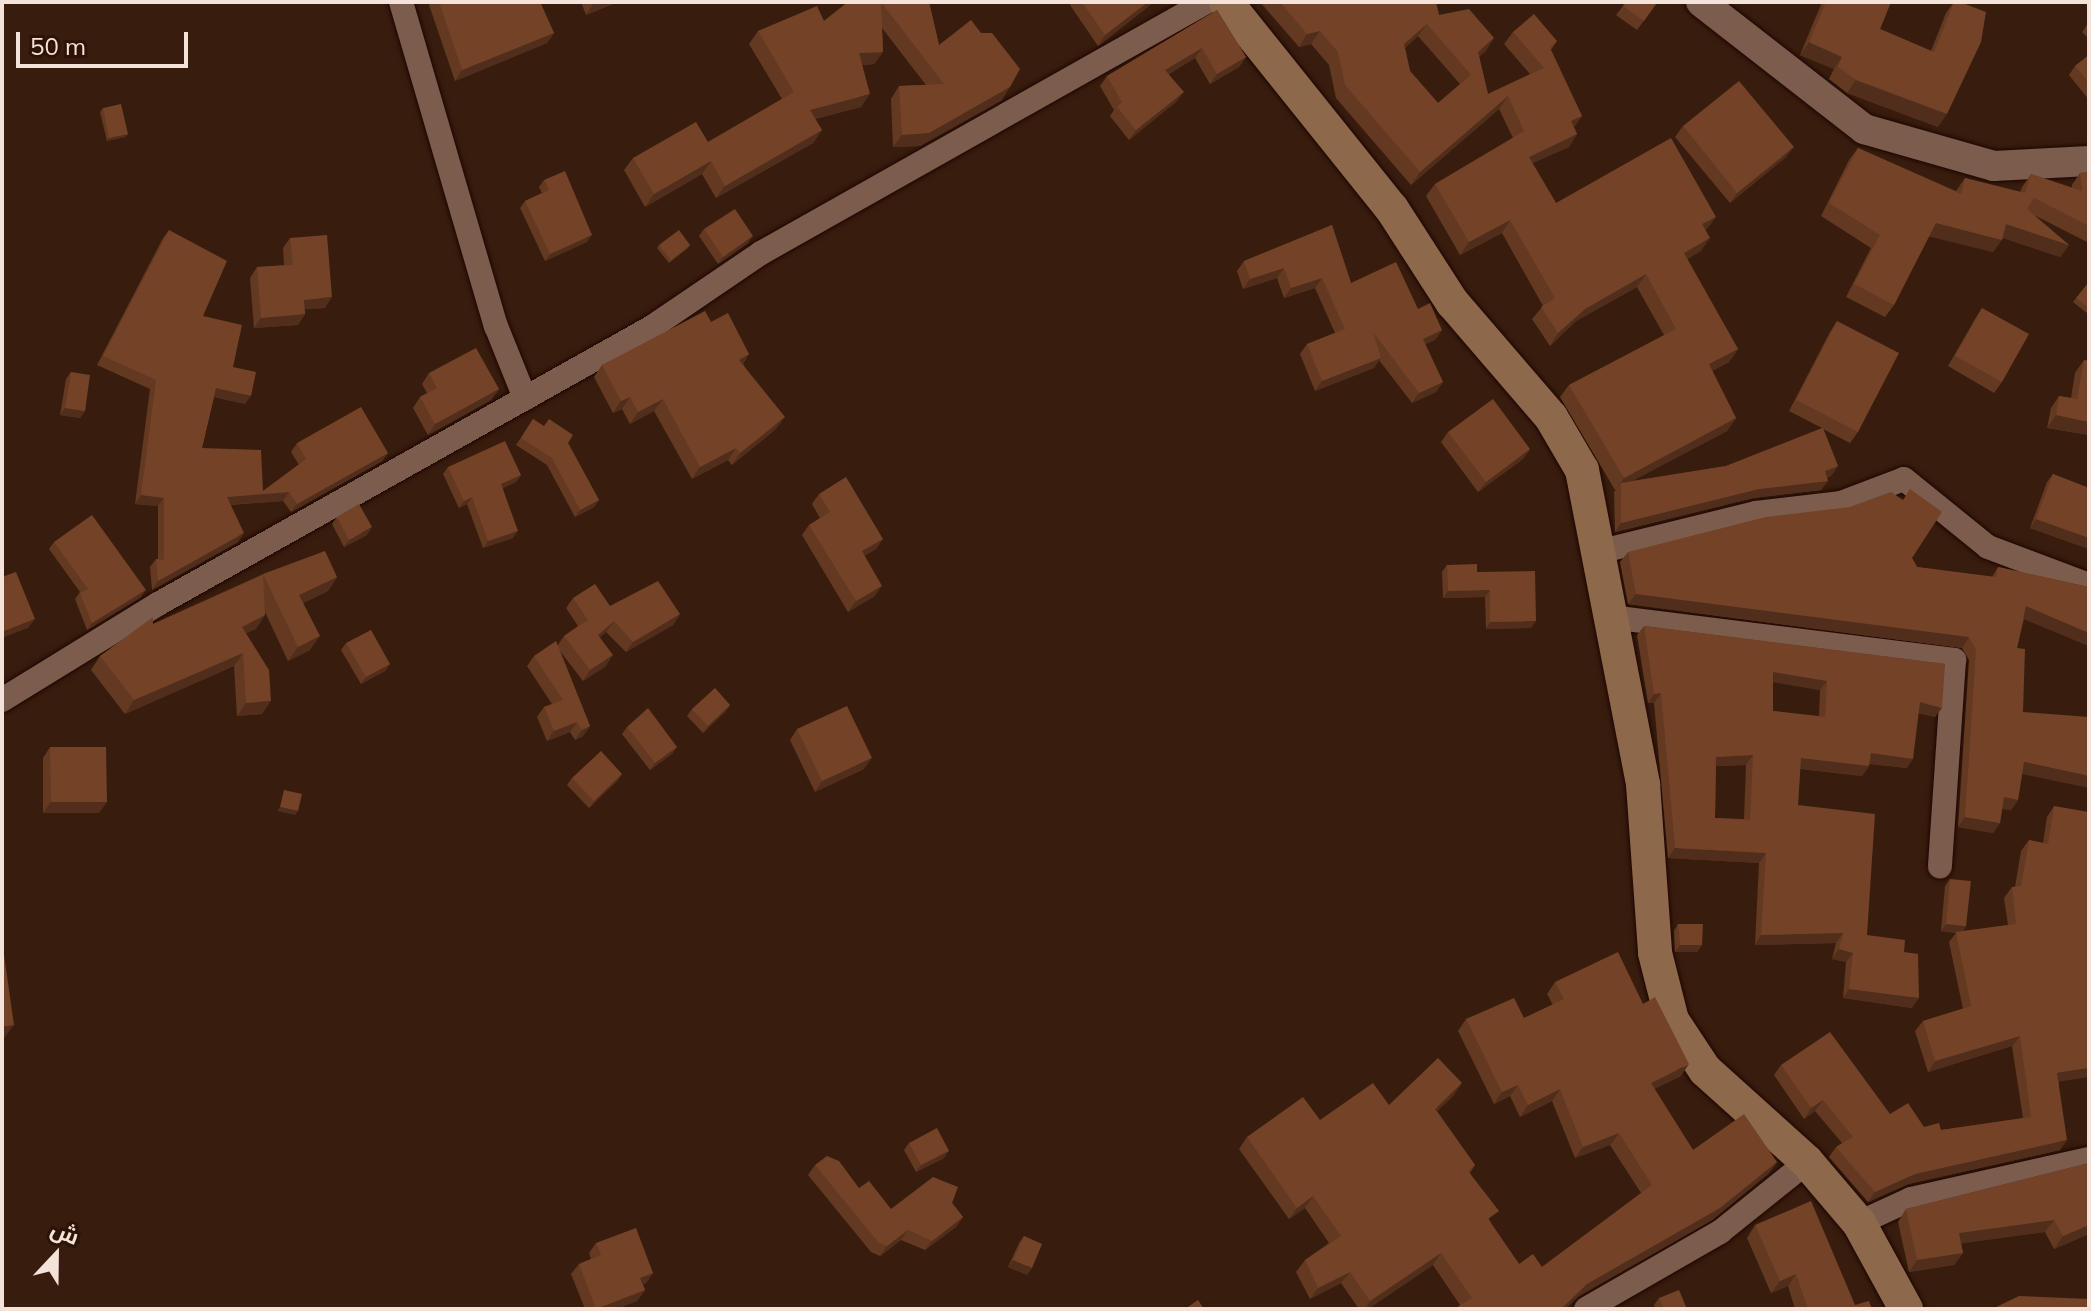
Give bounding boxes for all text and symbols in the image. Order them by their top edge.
scale bar [20,16,192,66]
text: 50 m [30,31,86,61]
text: ش [47,1214,83,1251]
north arrow [16,1215,96,1295]

